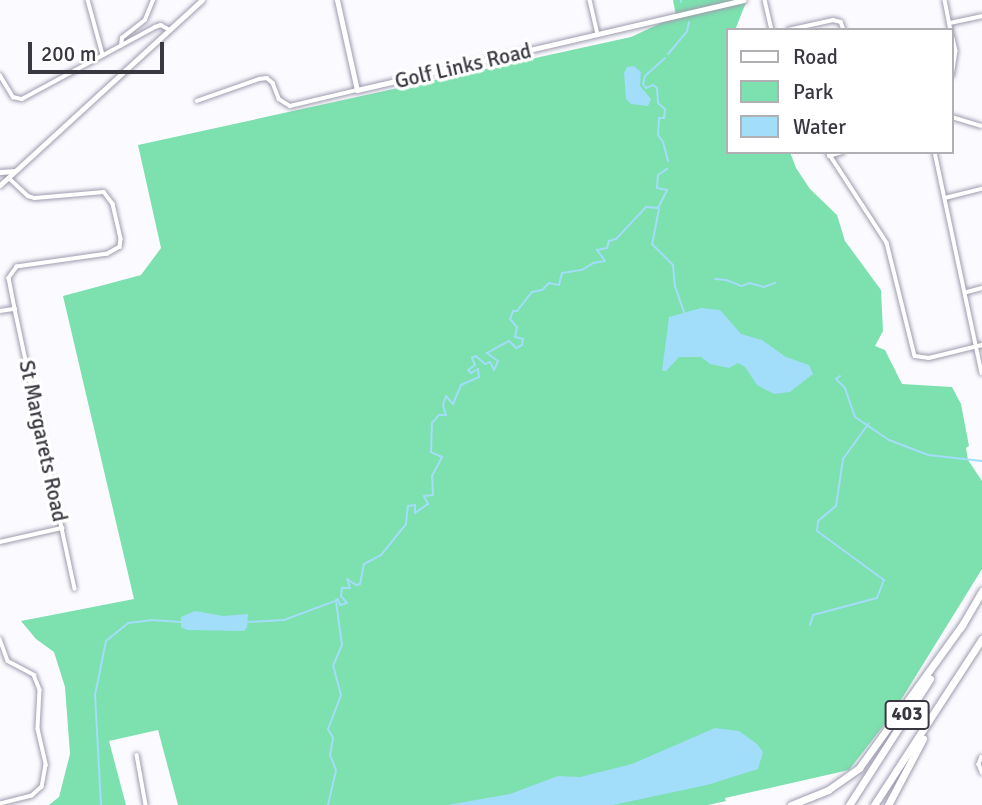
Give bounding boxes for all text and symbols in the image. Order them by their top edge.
scale bar [32,28,168,72]
legend [726,28,954,154]
street label: Golf Links Road [392,38,534,94]
text: 200 m [41,41,96,67]
text: Road [793,44,838,70]
text: Park [793,79,833,105]
text: Water [793,114,846,140]
street label: St Margarets Road [14,358,72,524]
road number: 403 [884,700,930,730]

